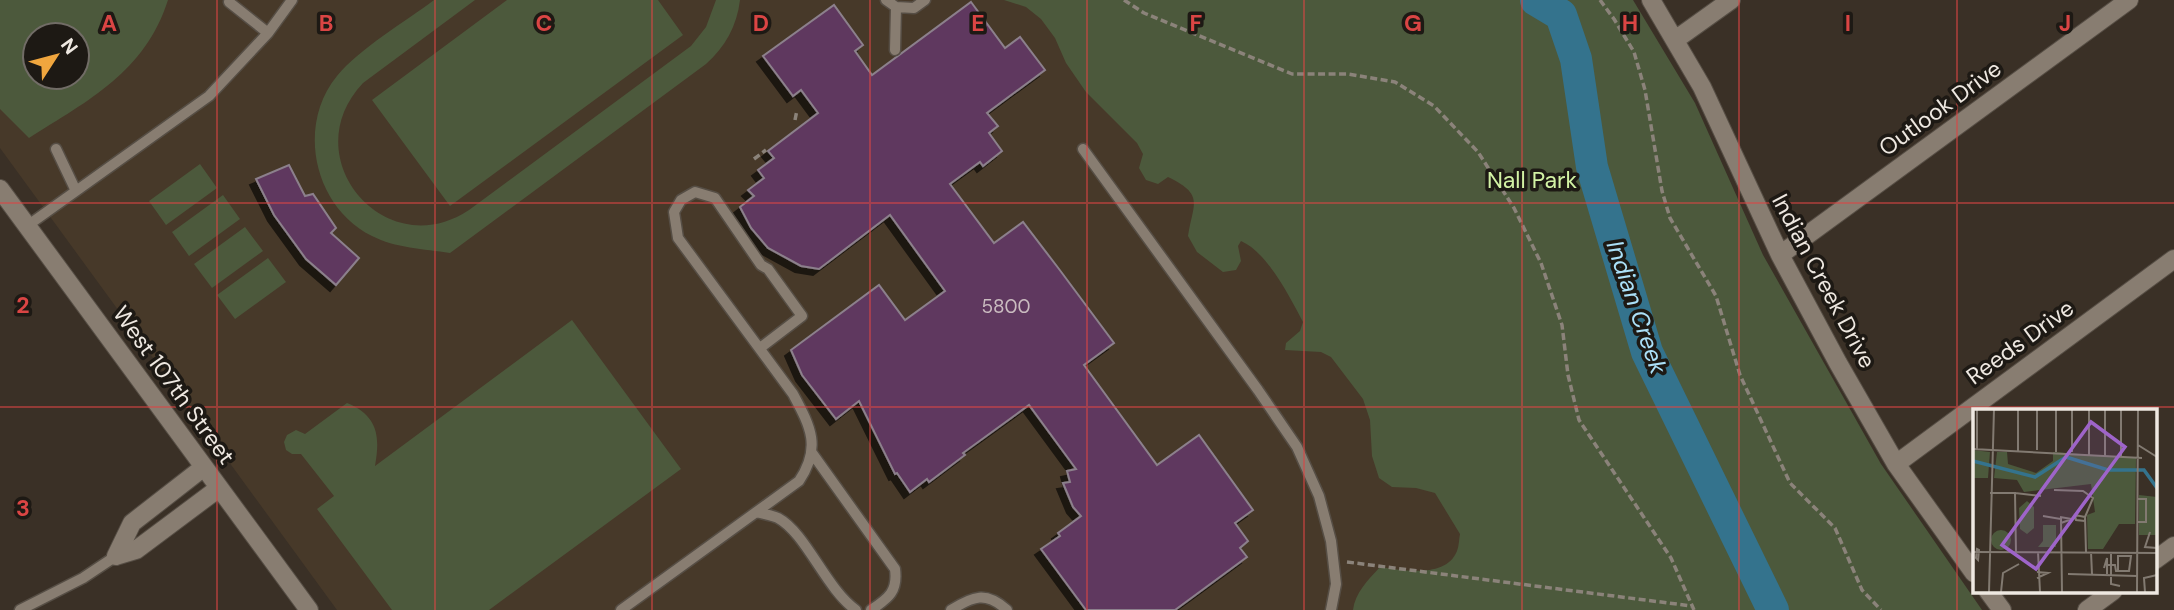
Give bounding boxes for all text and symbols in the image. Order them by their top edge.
text: A [101,8,117,38]
text: B [319,8,333,38]
text: C [536,8,552,38]
text: D [753,8,769,38]
text: E [971,8,985,38]
text: F [1190,8,1203,38]
text: G [1404,8,1422,38]
text: H [1622,8,1638,38]
text: I [1845,8,1851,38]
text: J [2059,8,2071,38]
north arrow [21,21,91,91]
text: N [55,33,84,59]
street label: Outlook Drive [1873,53,2007,163]
park label: Nall Park [1487,165,1578,195]
street label: Indian Creek Drive [1765,189,1883,373]
water label: Indian Creek [1600,236,1675,379]
text: 2 [16,290,30,320]
street label: Reeds Drive [1960,293,2080,391]
house number: 5800 [981,294,1031,319]
street label: West 107th Street [106,300,242,470]
inset map [1973,409,2156,592]
text: 3 [16,493,30,523]

